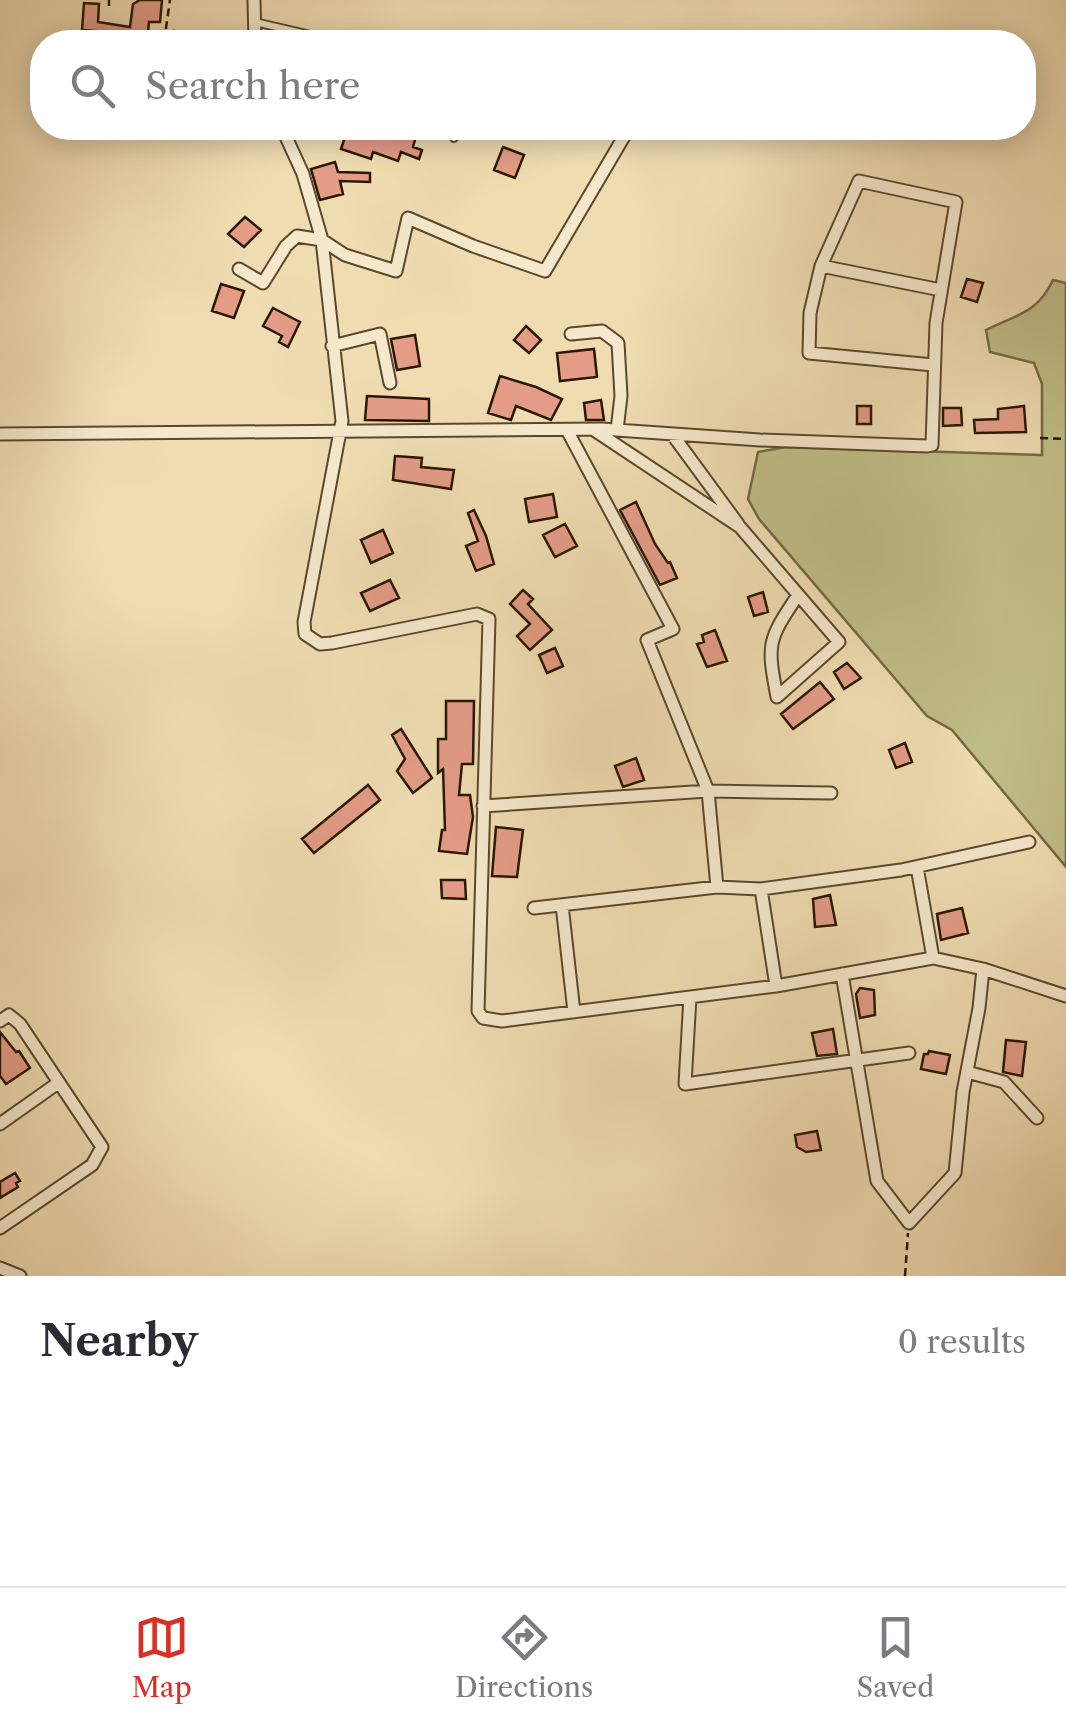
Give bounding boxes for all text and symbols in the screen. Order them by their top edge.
search box [30,30,1036,140]
icon: search [65,58,120,113]
text: Search here [145,62,360,109]
text: Nearby [40,1315,198,1367]
text: 0 results [898,1322,1026,1361]
tab: Map [132,1610,192,1704]
tab: Directions [455,1610,593,1704]
tab: Saved [857,1610,934,1704]

